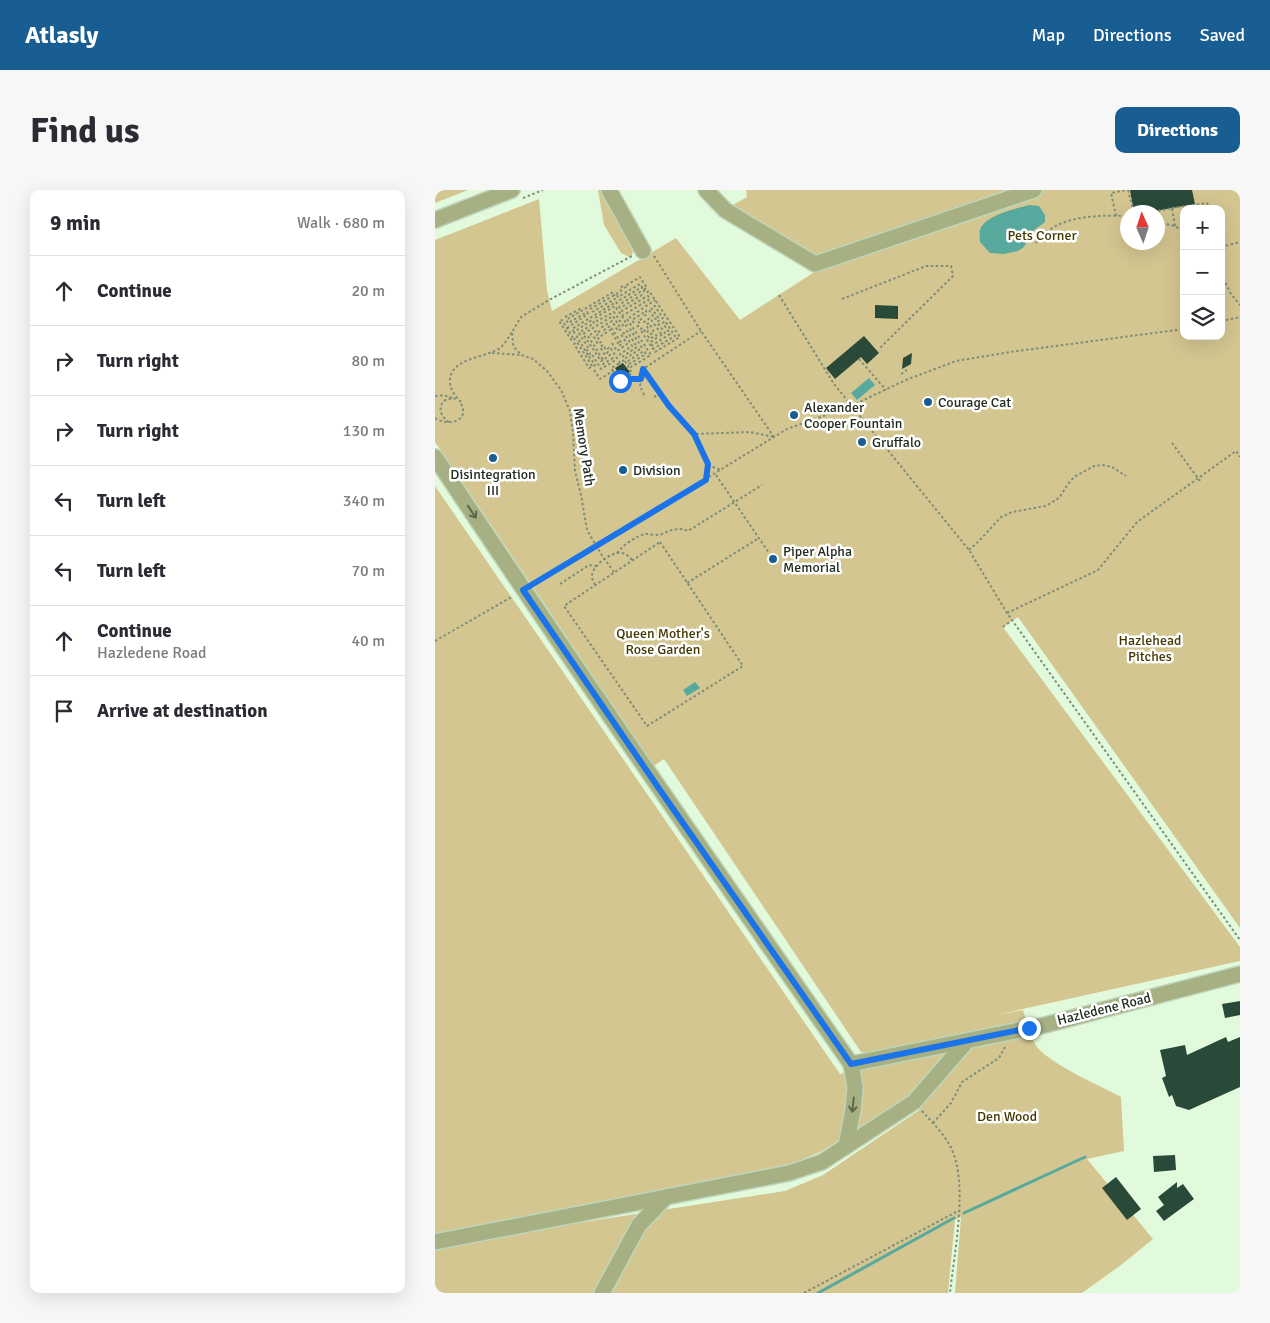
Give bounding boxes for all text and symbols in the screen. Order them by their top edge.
text: Atlasly [25,20,98,50]
text: Map [1032,24,1065,46]
text: Directions [1093,24,1172,46]
text: Saved [1200,24,1245,46]
button: Directions [1115,107,1240,153]
text: Find us [30,109,140,152]
north arrow [1120,205,1165,250]
map controls [1180,205,1225,340]
button: + [1180,205,1225,250]
text: 9 min [50,210,101,236]
text: Walk · 680 m [297,213,385,233]
park label: Pets Corner [1007,227,1077,244]
button: − [1180,250,1225,295]
icon: ahead [50,277,78,305]
text: Continue [97,279,172,303]
text: 20 m [351,281,385,301]
button: layers [1180,295,1225,340]
icon: right [50,347,78,375]
text: Turn right [97,349,179,373]
text: 80 m [351,351,385,371]
route start [609,370,632,393]
place label: Courage Cat [938,394,1011,411]
marker: Courage Cat [922,396,934,408]
place label: Alexander Cooper Fountain [804,399,903,432]
street label: Memory Path [569,407,599,487]
marker: Alexander Cooper Fountain [788,409,800,421]
icon: right [50,417,78,445]
text: Turn right [97,419,179,443]
text: 130 m [343,421,385,441]
place label: Gruffalo [872,434,921,451]
marker: Gruffalo [856,436,868,448]
marker: Disintegration III [487,452,499,464]
place label: Division [633,462,681,479]
marker: Division [617,464,629,476]
place label: Disintegration III [450,466,536,499]
icon: left [50,487,78,515]
text: Turn left [97,489,166,513]
text: 340 m [343,491,385,511]
one-way arrow [467,505,477,519]
place label: Piper Alpha Memorial [783,543,852,576]
marker: Piper Alpha Memorial [767,553,779,565]
icon: left [50,557,78,585]
text: Turn left [97,559,166,583]
text: 70 m [351,561,385,581]
text: Continue [97,619,172,643]
park label: Queen Mother's Rose Garden [616,625,710,658]
icon: ahead [50,627,78,655]
text: 40 m [351,631,385,651]
park label: Hazlehead Pitches [1119,632,1181,665]
text: Hazledene Road [97,643,207,663]
icon: arrive [50,697,78,725]
text: Arrive at destination [97,699,268,723]
street label: Hazledene Road [1055,989,1153,1029]
route end [1018,1017,1041,1040]
one-way arrow [848,1097,858,1113]
park label: Den Wood [977,1108,1037,1125]

